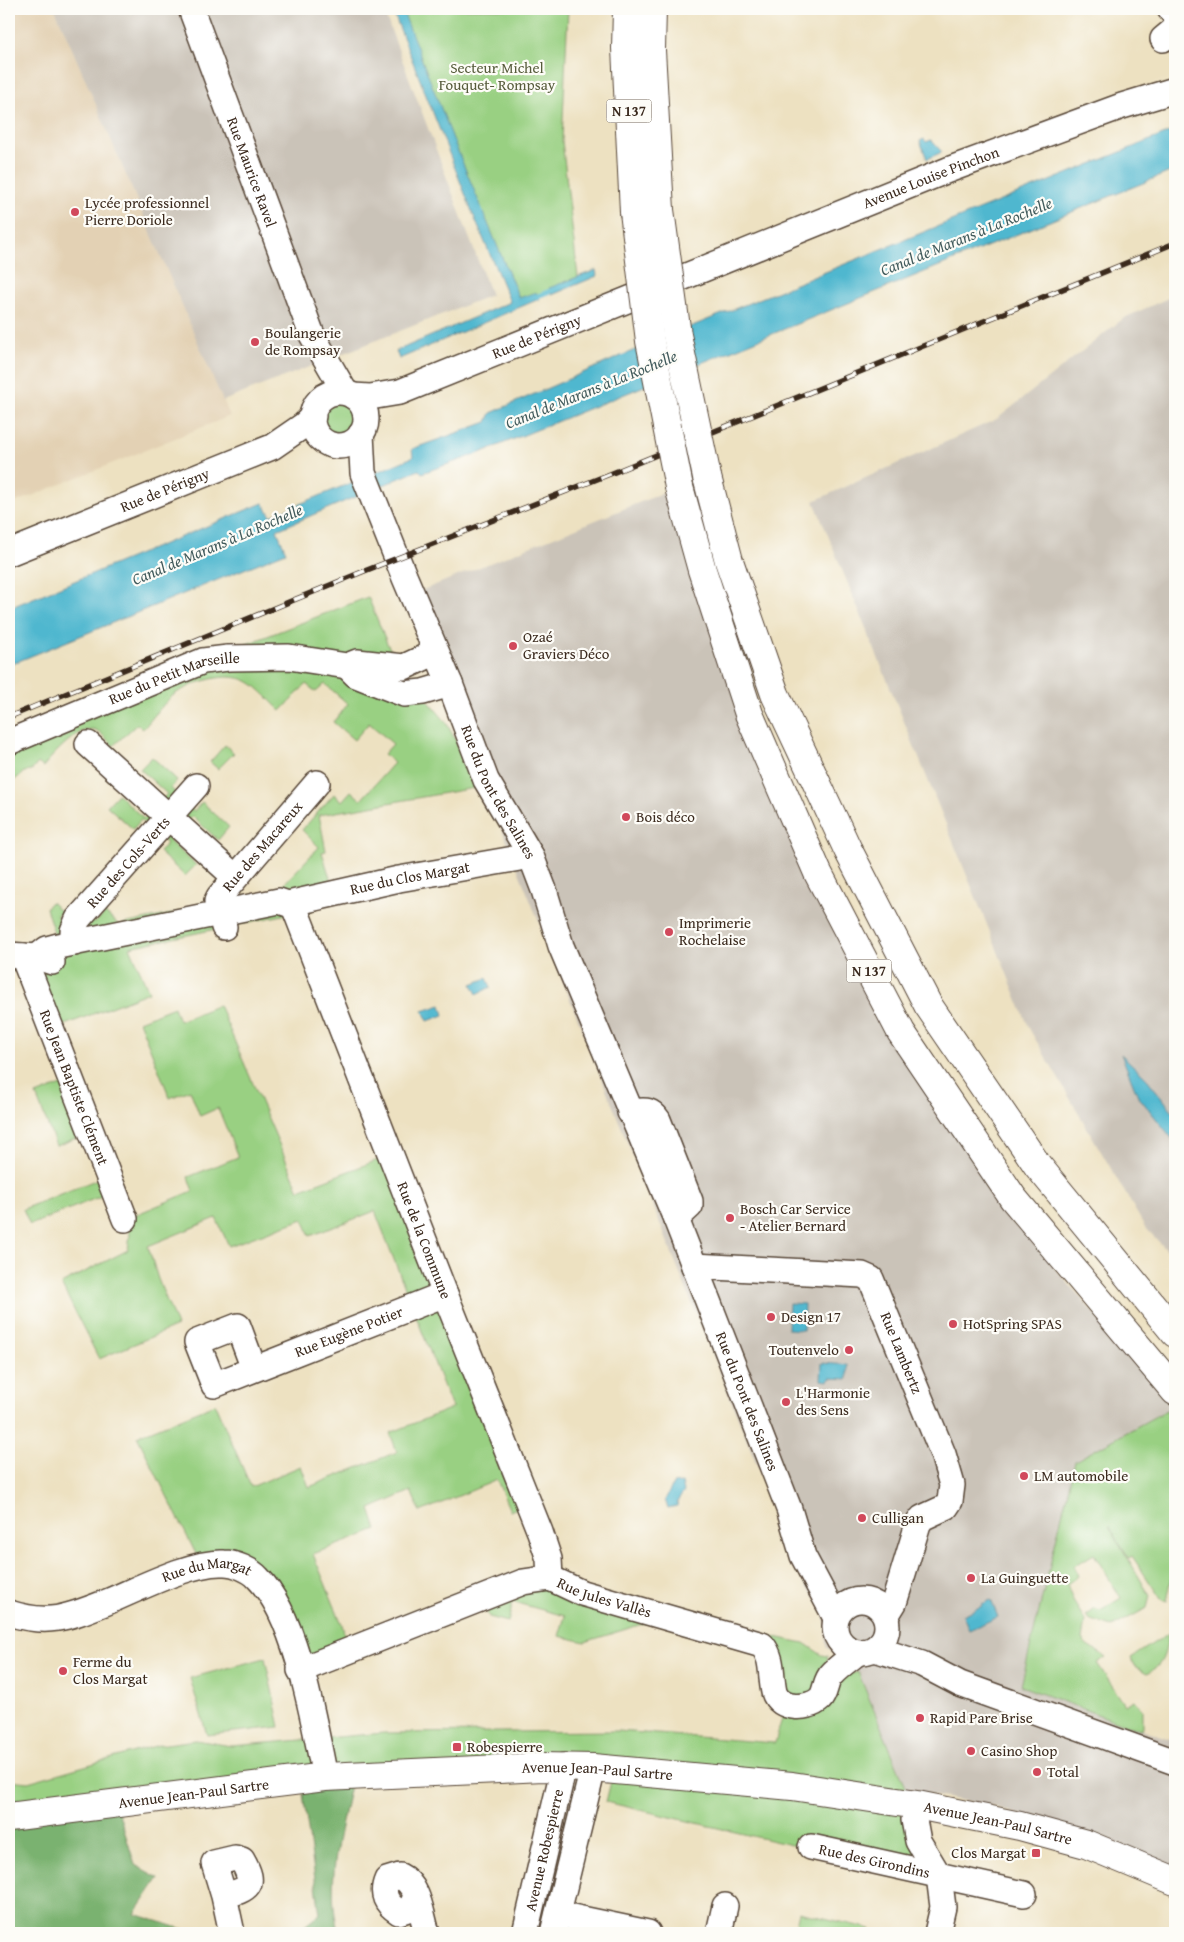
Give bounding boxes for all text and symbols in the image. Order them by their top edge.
park label: Secteur Michel Fouquet- Rompsay [439,57,556,95]
road number: N 137 [606,100,652,122]
street label: Rue Maurice Ravel [222,114,282,230]
street label: Avenue Louise Pinchon [859,141,1002,213]
water label: Canal de Marans à La Rochelle [876,190,1056,281]
place label: Lycée professionnel Pierre Doriole [85,192,209,230]
marker: Lycée professionnel Pierre Doriole [69,206,81,218]
street label: Rue de Périgny [489,308,585,364]
place label: Boulangerie de Rompsay [265,322,341,360]
marker: Boulangerie de Rompsay [249,336,261,348]
water label: Canal de Marans à La Rochelle [501,343,681,434]
street label: Rue de Périgny [117,462,213,517]
water label: Canal de Marans à La Rochelle [128,497,307,591]
place label: Ozaé Graviers Déco [523,626,610,664]
marker: Ozaé Graviers Déco [507,640,519,652]
street label: Rue du Petit Marseille [105,647,240,709]
street label: Rue du Pont des Salines [456,722,541,863]
street label: Rue des Macareux [217,796,307,896]
place label: Bois déco [636,806,695,827]
street label: Rue des Cols-Verts [82,811,174,912]
marker: Bois déco [620,811,632,823]
street label: Rue du Clos Margat [348,856,472,900]
place label: Imprimerie Rochelaise [679,912,751,950]
marker: Imprimerie Rochelaise [663,926,675,938]
road number: N 137 [846,959,892,982]
street label: Rue Jean Baptiste Clément [35,1007,114,1169]
street label: Rue de la Commune [392,1179,457,1302]
place label: Bosch Car Service - Atelier Bernard [740,1198,851,1236]
marker: Bosch Car Service - Atelier Bernard [724,1212,736,1224]
street label: Rue Eugène Potier [291,1301,406,1362]
place label: Design 17 [781,1306,841,1327]
street label: Rue Lambertz [876,1309,928,1397]
marker: Design 17 [765,1311,777,1323]
place label: HotSpring SPAS [963,1313,1062,1334]
marker: HotSpring SPAS [947,1318,959,1330]
street label: Rue du Pont des Salines [711,1328,784,1474]
place label: Toutenvelo [769,1339,839,1360]
marker: Toutenvelo [843,1344,855,1356]
place label: L'Harmonie des Sens [796,1382,870,1420]
marker: L'Harmonie des Sens [780,1396,792,1408]
place label: LM automobile [1034,1465,1128,1486]
marker: LM automobile [1018,1470,1030,1482]
place label: Culligan [872,1507,924,1528]
marker: Culligan [856,1512,868,1524]
street label: Rue du Margat [159,1552,257,1587]
place label: La Guinguette [981,1567,1069,1588]
street label: Rue Jules Vallès [554,1572,654,1622]
marker: La Guinguette [965,1572,977,1584]
place label: Ferme du Clos Margat [73,1651,148,1689]
marker: Ferme du Clos Margat [57,1665,69,1677]
place label: Rapid Pare Brise [930,1707,1033,1728]
marker: Rapid Pare Brise [914,1712,926,1724]
place label: Robespierre [467,1736,543,1757]
place label: Casino Shop [981,1740,1057,1761]
marker: Robespierre [451,1741,463,1753]
marker: Casino Shop [965,1745,977,1757]
street label: Avenue Jean-Paul Sartre [521,1756,674,1785]
place label: Total [1047,1761,1079,1782]
marker: Total [1031,1766,1043,1778]
street label: Avenue Jean-Paul Sartre [117,1773,270,1813]
street label: Avenue Robespierre [519,1787,568,1913]
street label: Avenue Jean-Paul Sartre [922,1796,1075,1850]
street label: Rue des Girondins [817,1838,932,1883]
place label: Clos Margat [951,1842,1027,1863]
marker: Clos Margat [1030,1847,1042,1859]

